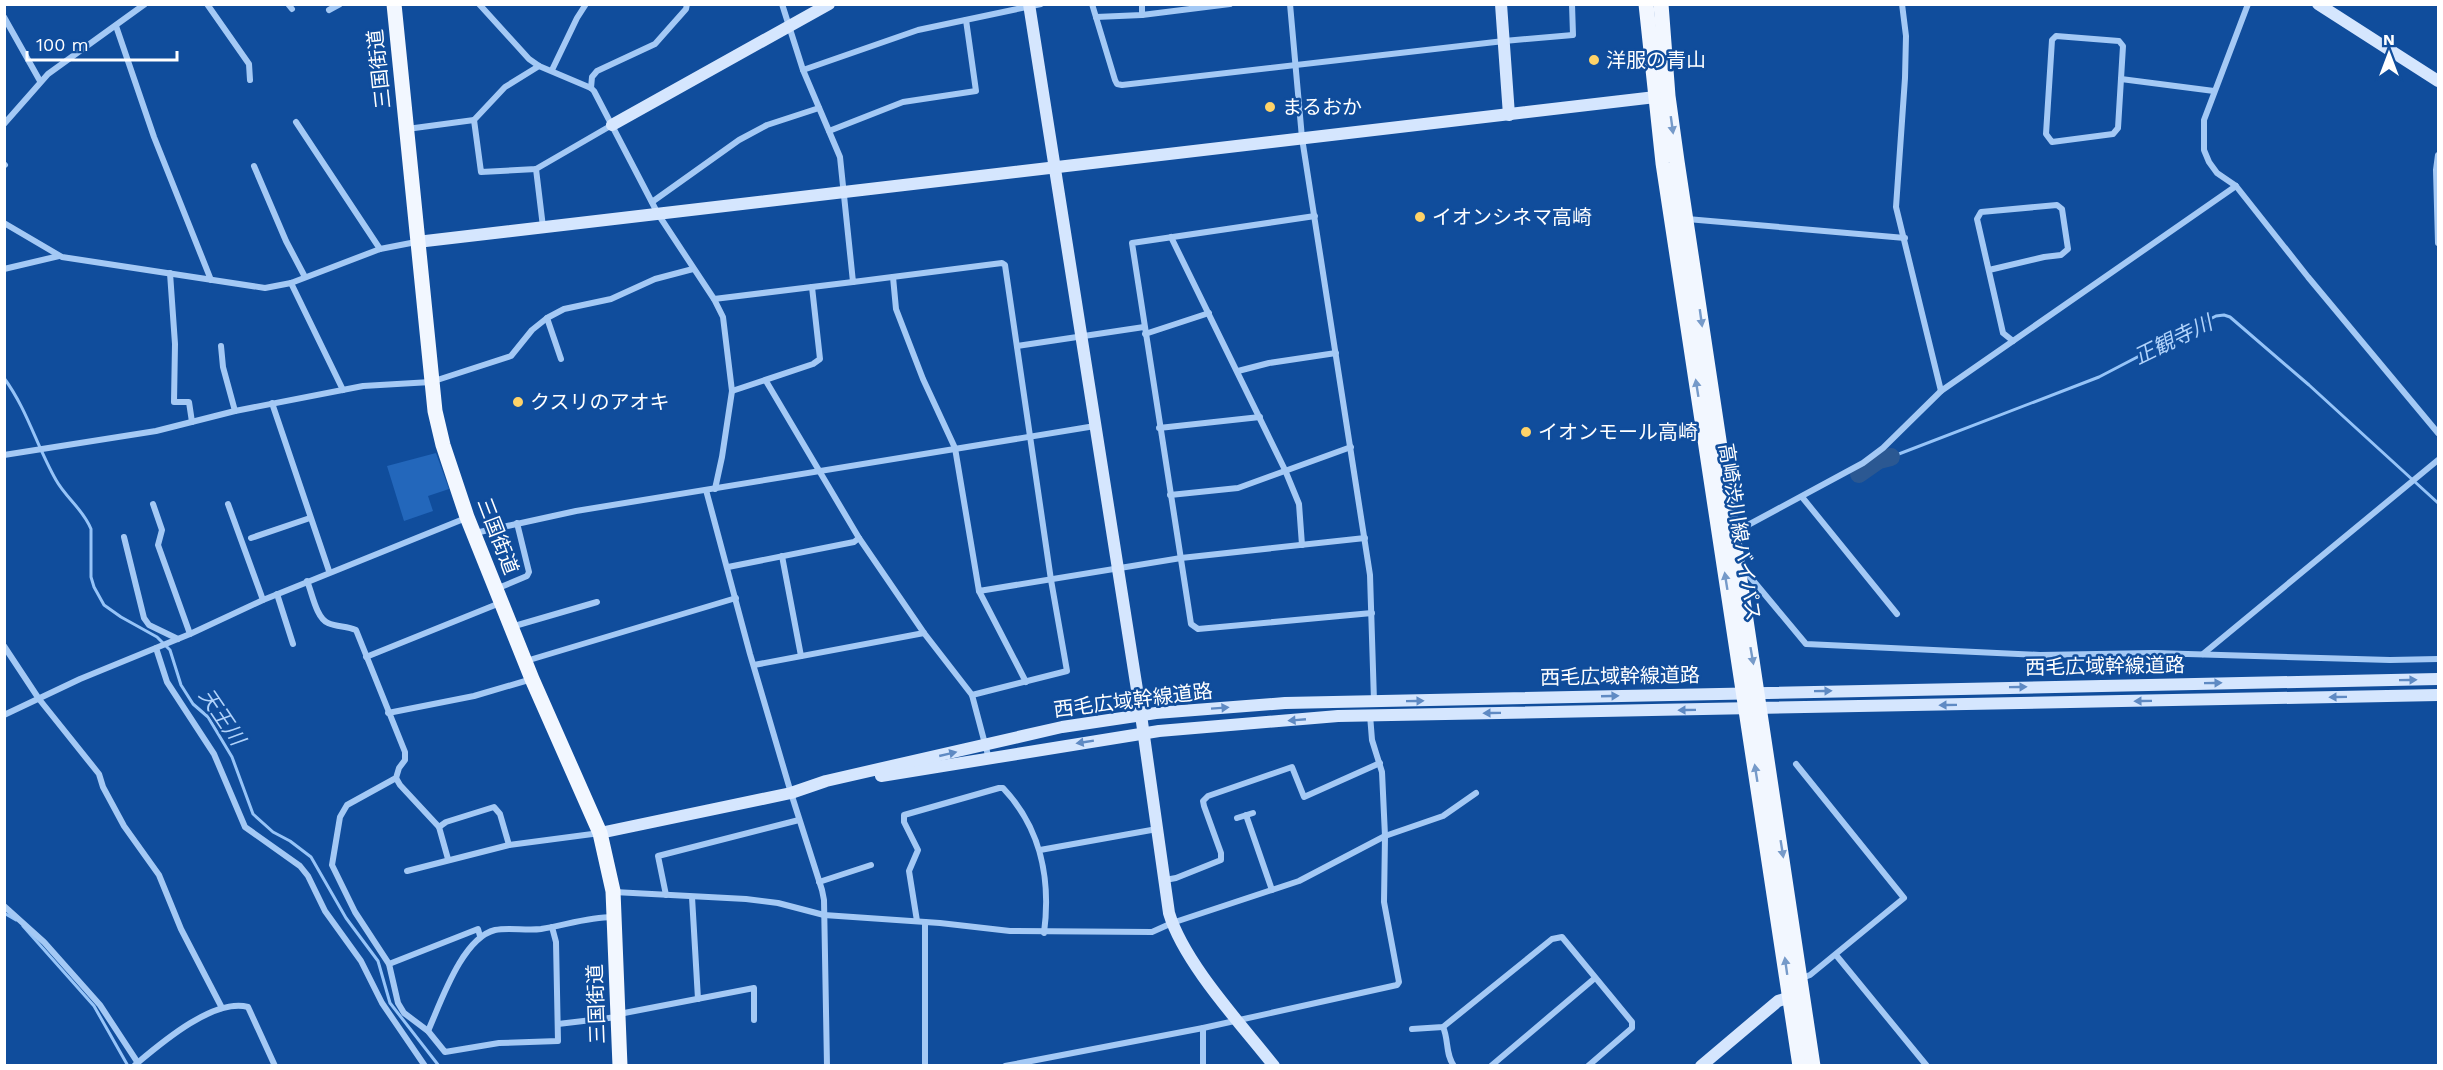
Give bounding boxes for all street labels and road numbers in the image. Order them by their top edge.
street label: 三国街道 [363,28,395,110]
street label: 高崎渋川線バイパス [1714,441,1766,623]
street label: 三国街道 [472,494,524,578]
street label: 西毛広域幹線道路 [2025,653,2185,679]
street label: 西毛広域幹線道路 [1540,663,1700,689]
street label: 西毛広域幹線道路 [1052,678,1214,722]
street label: 三国街道 [583,964,609,1044]

